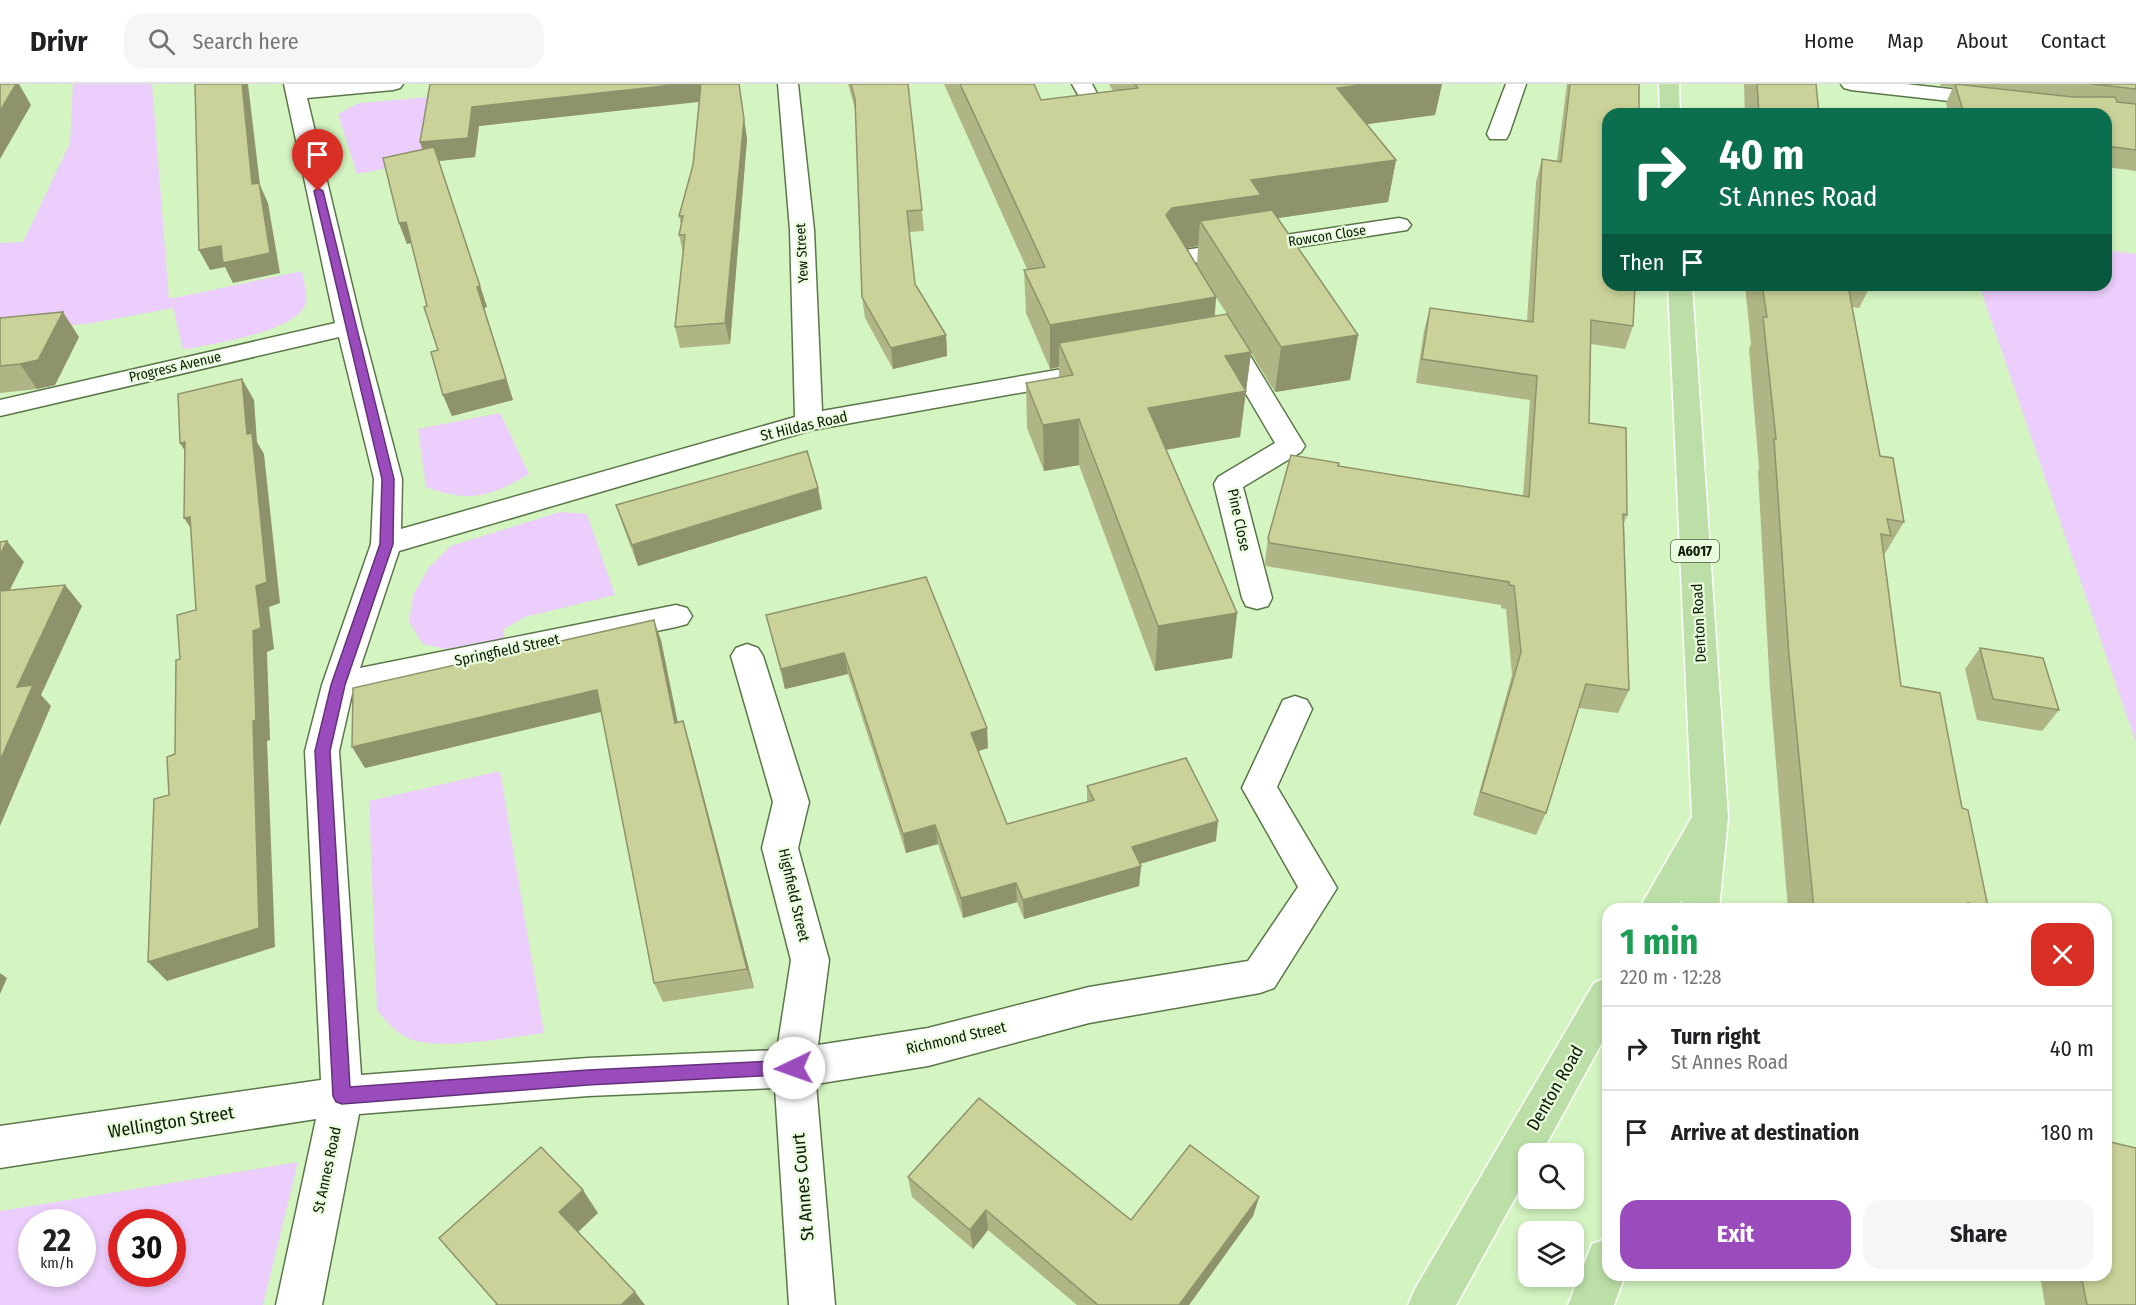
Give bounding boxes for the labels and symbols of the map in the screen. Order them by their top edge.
pin [292,129,343,191]
street label: Rowcon Close [1287,221,1367,251]
street label: Yew Street [792,222,812,283]
street label: Progress Avenue [127,348,223,386]
street label: St Hildas Road [759,407,849,445]
street label: Pine Close [1224,487,1254,553]
road number: A6017 [1671,540,1719,562]
street label: Denton Road [1688,583,1710,663]
street label: Springfield Street [453,630,561,670]
street label: Highfield Street [774,846,814,944]
street label: Richmond Street [904,1018,1008,1058]
position arrow [762,1036,826,1100]
street label: Denton Road [1522,1041,1588,1135]
street label: Wellington Street [106,1101,236,1143]
street label: St Annes Road [309,1125,345,1215]
street label: St Annes Court [787,1132,819,1242]
speed limit sign: 30 [108,1209,186,1287]

